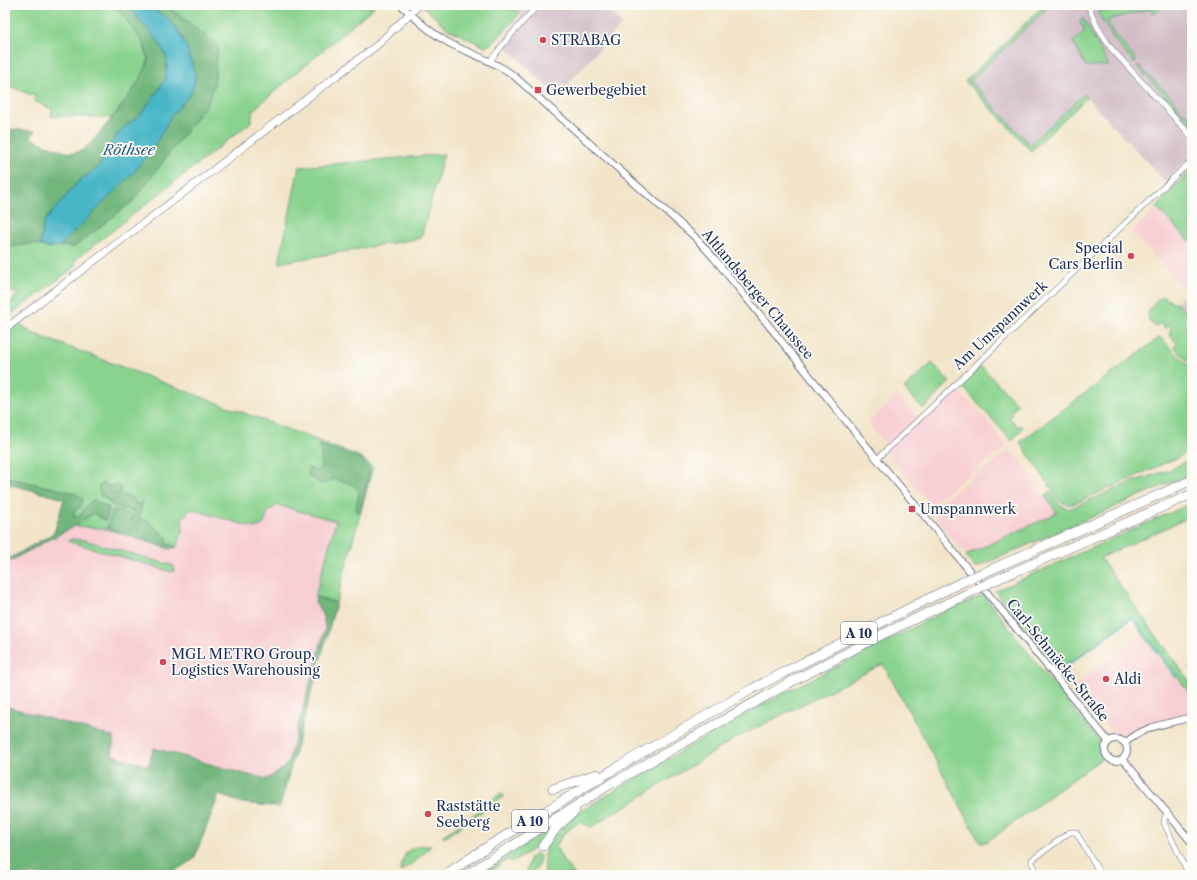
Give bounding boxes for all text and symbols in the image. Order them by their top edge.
place label: STRABAG [551,31,621,49]
marker: STRABAG [538,35,548,45]
place label: Gewerbegebiet [546,81,647,99]
marker: Gewerbegebiet [533,85,543,95]
water label: Röthsee [102,140,156,159]
street label: Altlandsberger Chaussee [698,224,818,363]
place label: Special Cars Berlin [1048,239,1123,273]
marker: Special Cars Berlin [1126,251,1136,261]
street label: Am Umspannwerk [948,276,1052,374]
place label: Umspannwerk [920,500,1017,518]
marker: Umspannwerk [907,504,917,514]
street label: Carl-Schmäcke-Straße [1003,595,1113,725]
road number: A 10 [841,622,877,644]
place label: MGL METRO Group, Logistics Warehousing [171,645,320,679]
marker: MGL METRO Group, Logistics Warehousing [158,657,168,667]
place label: Aldi [1113,670,1141,688]
marker: Aldi [1101,674,1111,684]
place label: Raststätte Seeberg [436,797,501,831]
marker: Raststätte Seeberg [423,809,433,819]
road number: A 10 [512,810,548,832]

